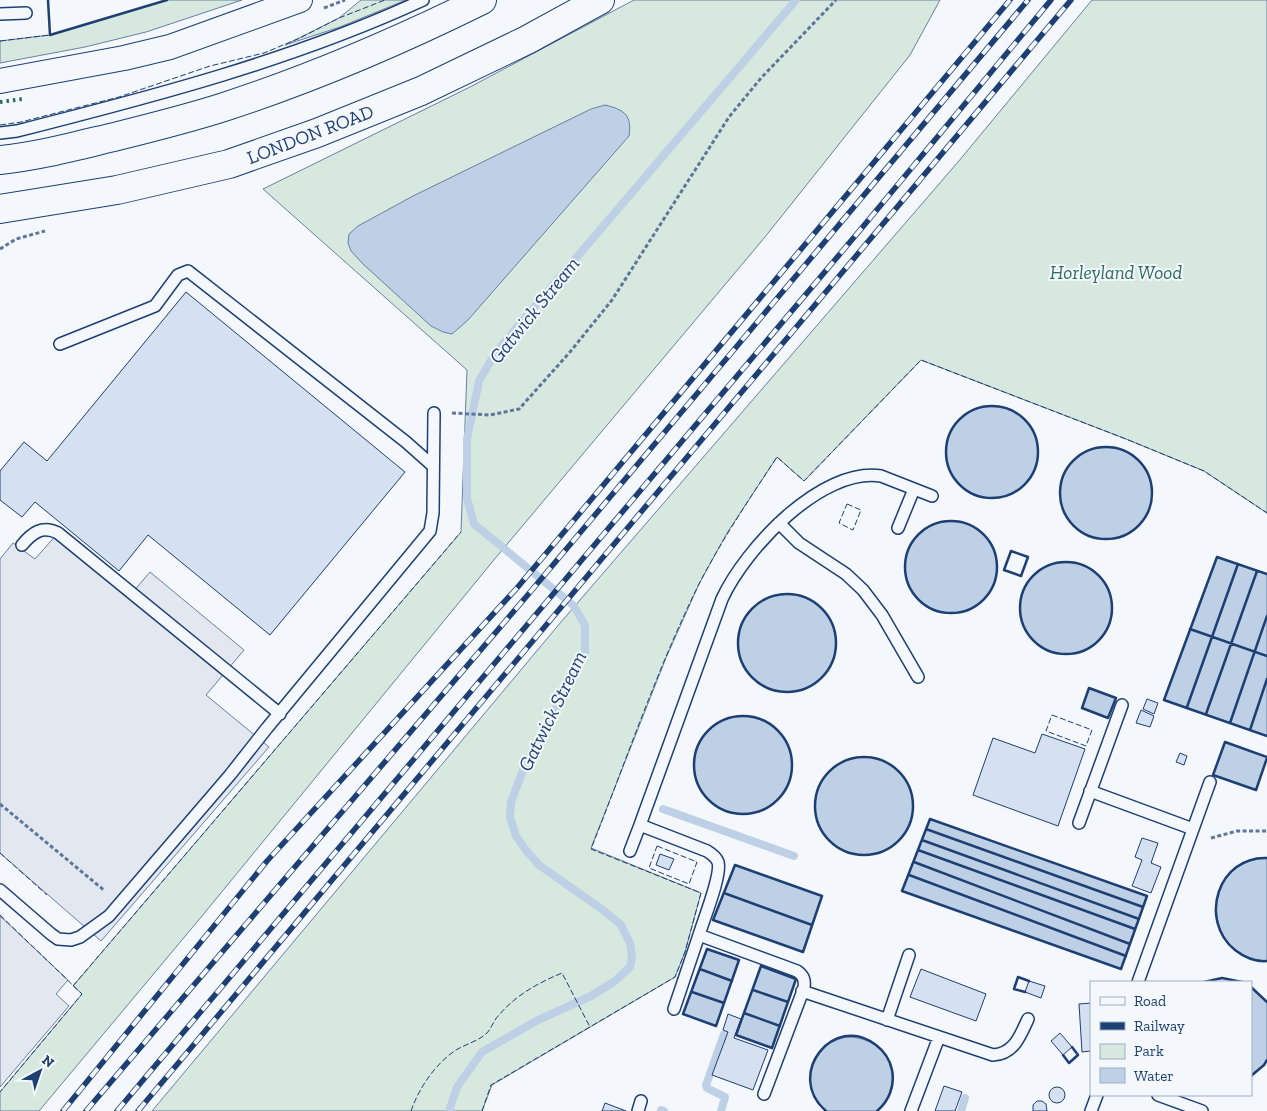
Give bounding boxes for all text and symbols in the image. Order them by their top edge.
street label: LONDON ROAD [244,100,377,169]
water label: Gatwick Stream [484,252,585,368]
park label: Horleyland Wood [1050,261,1182,284]
water label: Gatwick Stream [513,647,591,775]
legend [1090,981,1252,1096]
text: Road [1134,992,1167,1010]
text: Railway [1134,1017,1185,1035]
text: Park [1134,1042,1164,1060]
north arrow [15,1046,65,1096]
text: N [38,1051,58,1072]
text: Water [1134,1067,1174,1085]

